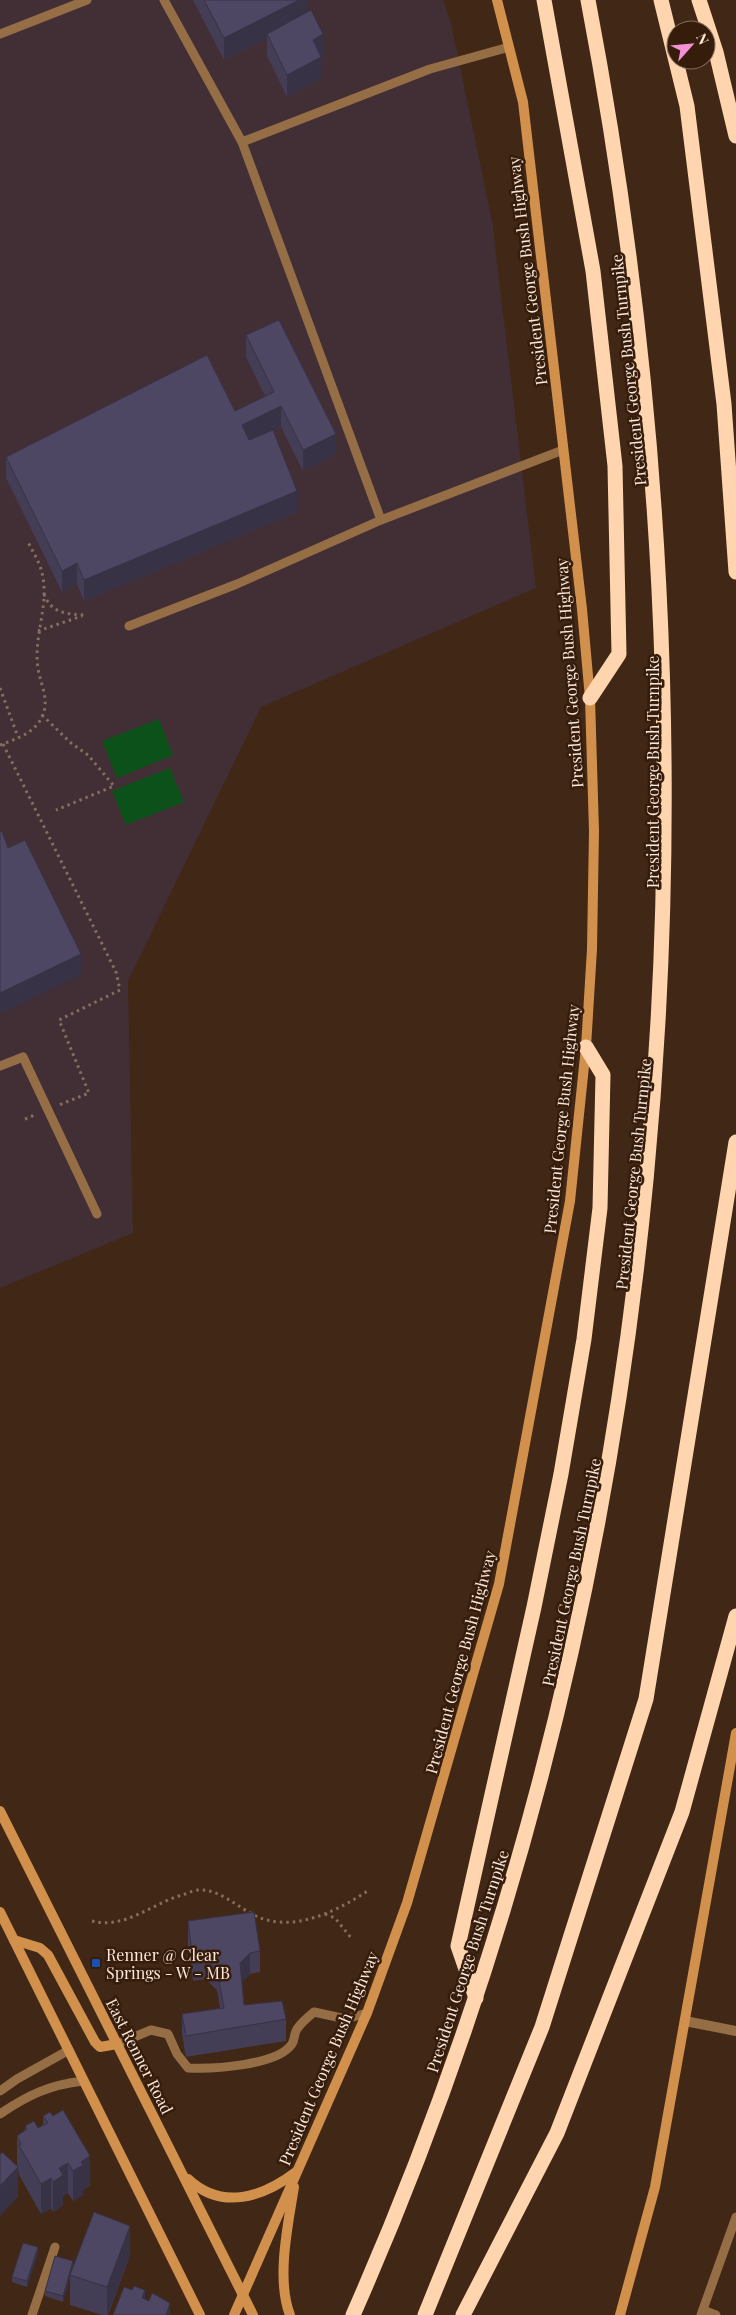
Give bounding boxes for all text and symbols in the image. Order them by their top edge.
north arrow [666,20,716,70]
text: N [692,30,714,48]
street label: President George Bush Highway [503,155,551,387]
street label: President George Bush Turnpike [605,253,651,487]
street label: President George Bush Highway [550,557,588,789]
street label: President George Bush Turnpike [642,656,663,888]
street label: President George Bush Highway [539,1003,583,1235]
street label: President George Bush Turnpike [610,1057,656,1291]
street label: President George Bush Turnpike [537,1456,605,1688]
street label: President George Bush Highway [420,1548,500,1776]
street label: President George Bush Turnpike [421,1847,513,2075]
place label: Renner @ Clear Springs - W - MB [106,1944,230,1983]
street label: President George Bush Highway [273,1948,383,2168]
marker: Renner @ Clear Springs - W - MB [90,1957,102,1969]
street label: East Renner Road [102,1995,178,2117]

